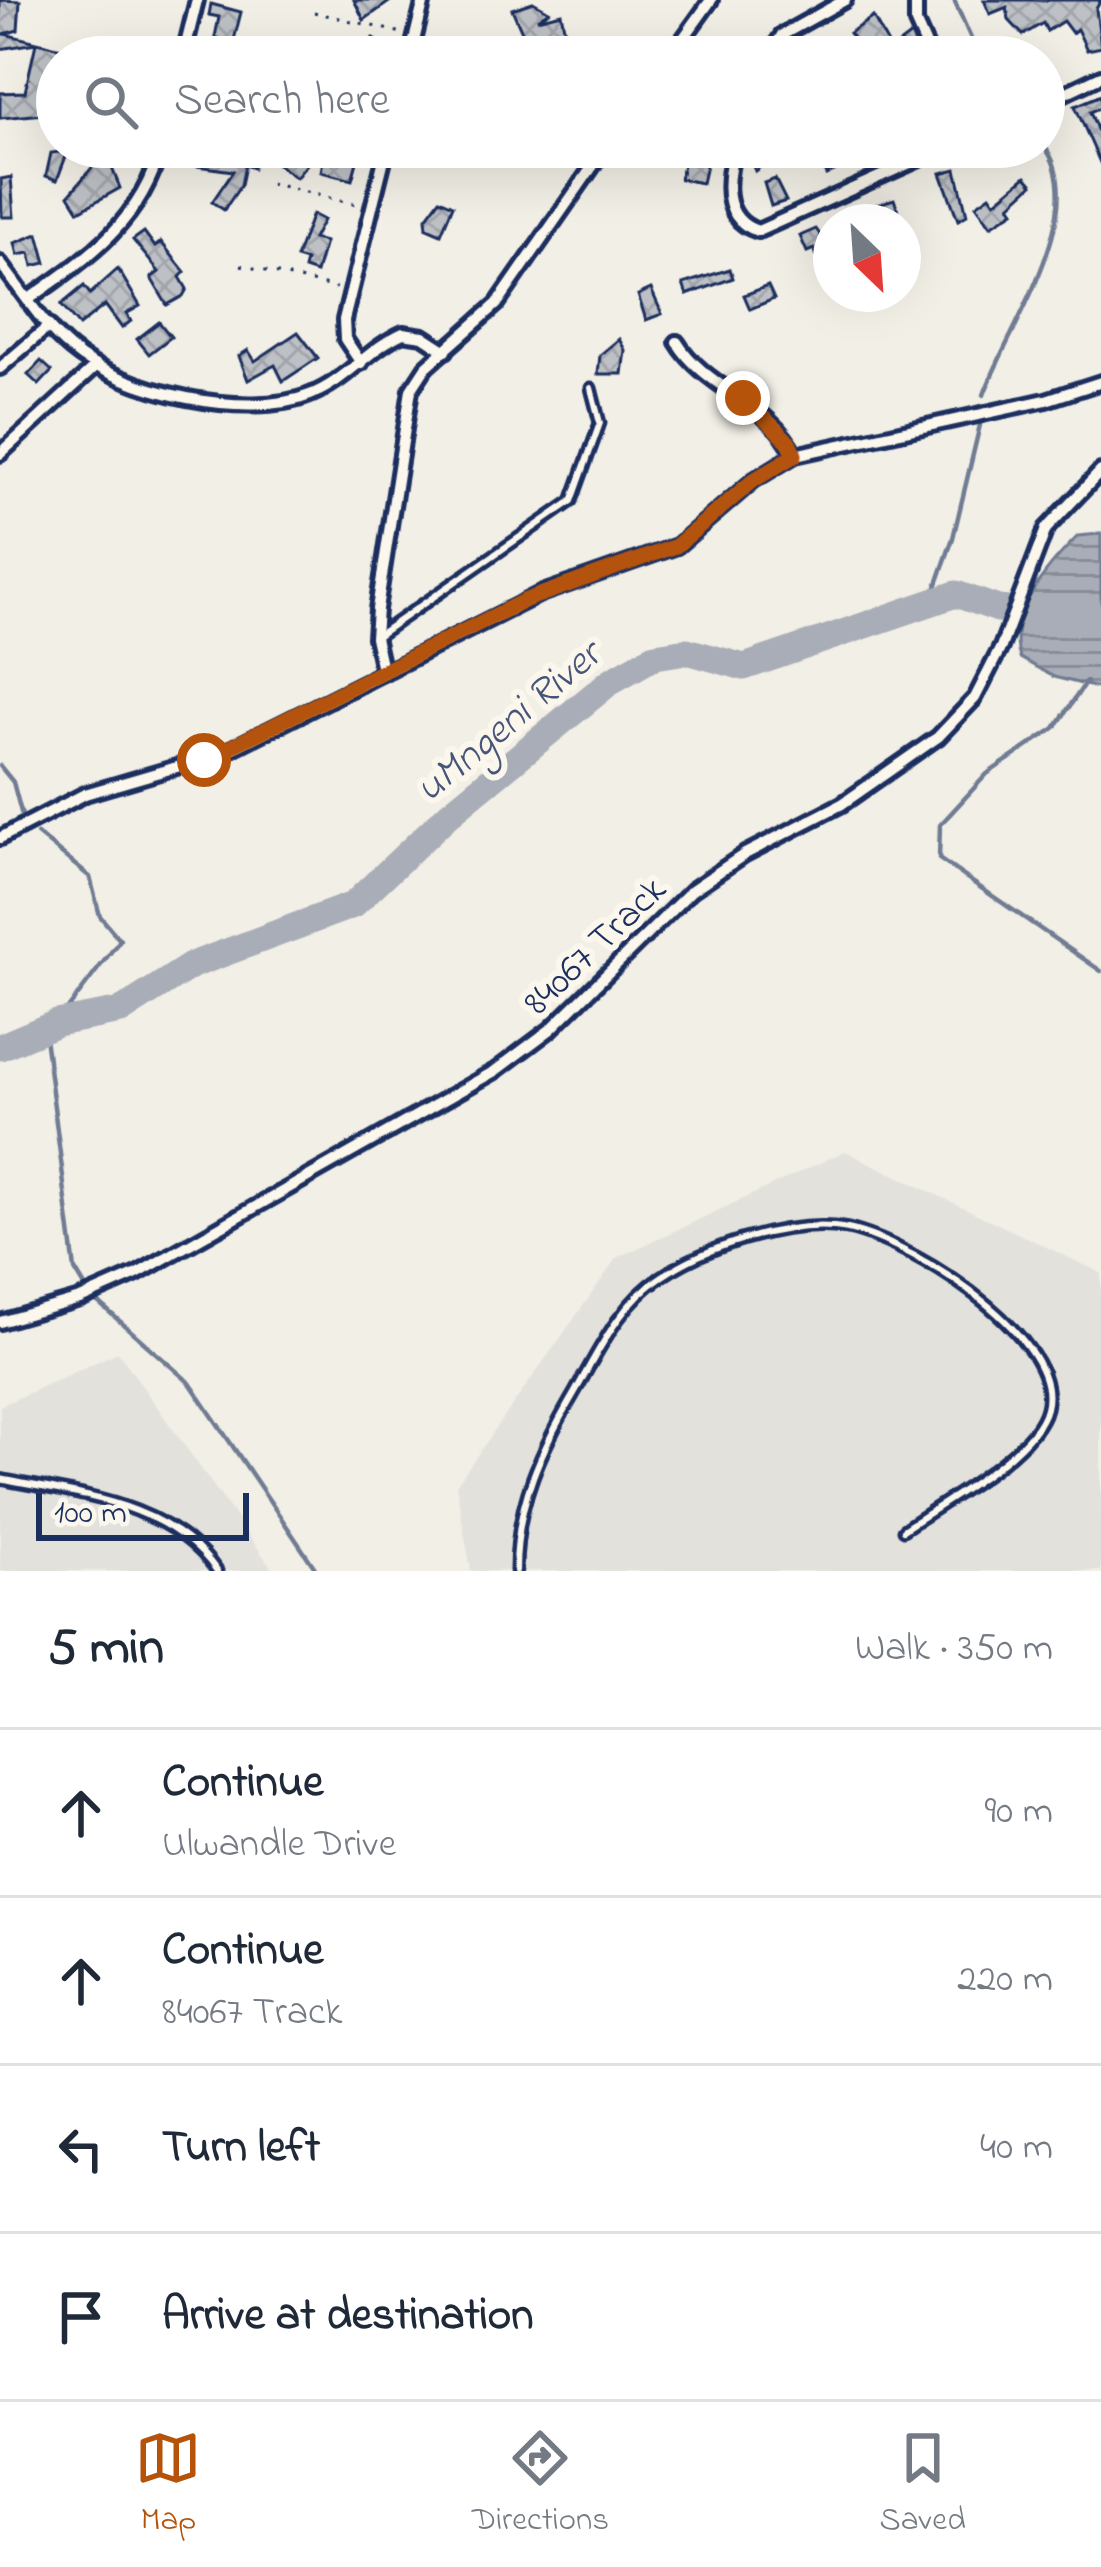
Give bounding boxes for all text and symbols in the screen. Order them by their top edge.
search box [36,36,1065,168]
icon: search [78,69,144,135]
text: Search here [174,69,390,135]
north arrow [813,204,921,312]
route end [716,371,770,425]
water label: uMngeni River [402,624,620,820]
route start [177,733,231,787]
street label: 84067 Track [511,863,681,1030]
scale bar [36,1487,249,1540]
text: 100 m [54,1490,127,1538]
text: 5 min [48,1612,164,1687]
text: Walk · 350 m [855,1621,1053,1678]
text: Continue [162,1751,323,1817]
icon: ahead [48,1780,114,1846]
text: 90 m [984,1784,1053,1841]
text: Ulwandle Drive [162,1817,396,1874]
text: Continue [162,1919,323,1985]
icon: ahead [48,1948,114,2014]
text: 220 m [957,1952,1053,2009]
text: 84067 Track [162,1985,342,2042]
icon: left [48,2116,114,2182]
text: Turn left [162,2116,320,2182]
text: 40 m [980,2120,1053,2177]
icon: arrive [48,2284,114,2350]
text: Arrive at destination [162,2284,533,2350]
tab: Map [135,2425,201,2545]
tab: Directions [472,2425,609,2545]
tab: Saved [880,2425,966,2545]

